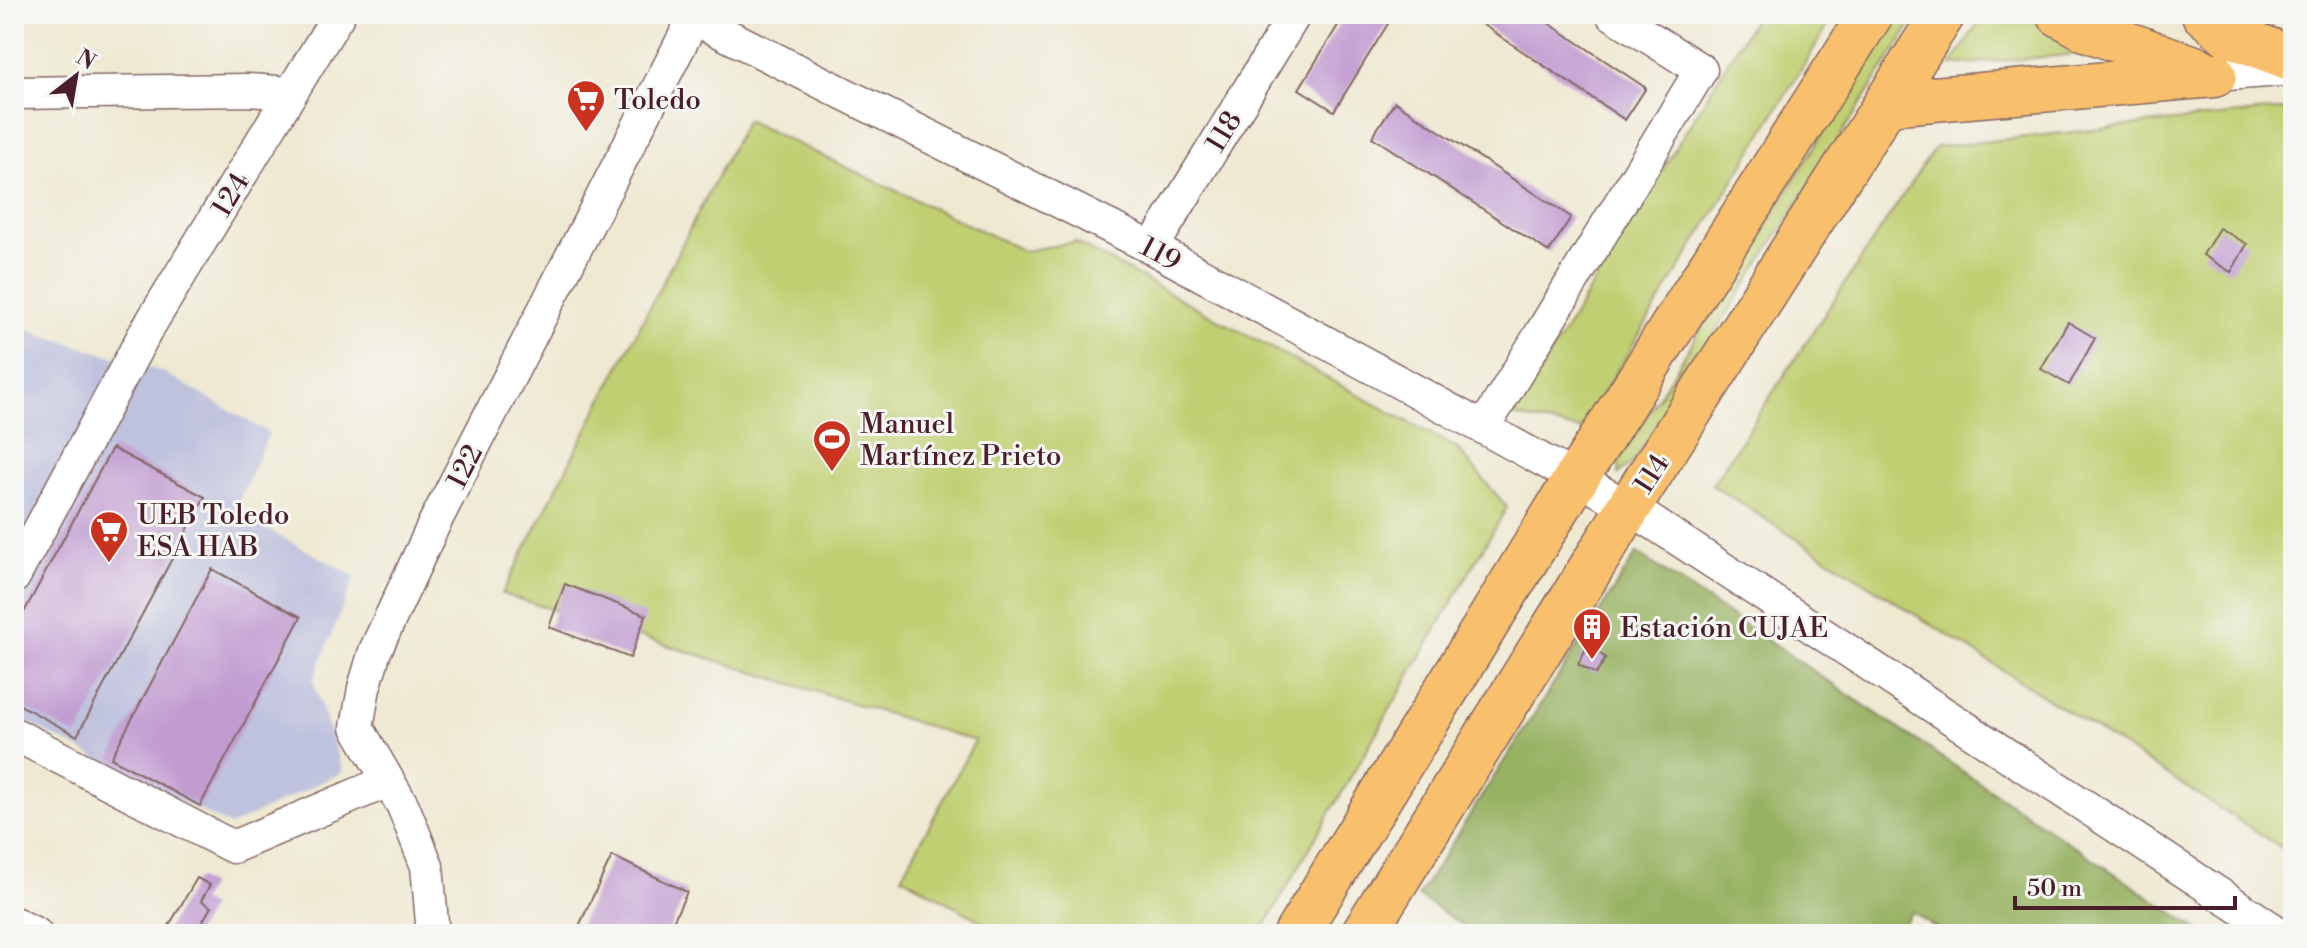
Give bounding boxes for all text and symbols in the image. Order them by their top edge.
north arrow [36,36,116,116]
text: N [71,44,100,77]
supermarket icon: Toledo [565,78,607,133]
place label: Toledo [614,83,701,118]
street label: 118 [1199,105,1250,159]
street label: 124 [205,166,258,223]
street label: 119 [1134,229,1187,279]
place label: Manuel Martínez Prieto [860,407,1062,474]
sports icon: Manuel Martínez Prieto [811,418,853,473]
street label: 122 [440,439,491,494]
street label: 114 [1627,447,1678,500]
place label: UEB Toledo ESA HAB [137,498,289,565]
supermarket icon: UEB Toledo ESA HAB [88,509,130,564]
building icon: Estación CUJAE [1571,606,1613,661]
place label: Estación CUJAE [1620,611,1828,646]
scale bar [2015,860,2235,910]
text: 50 m [2027,874,2082,904]

